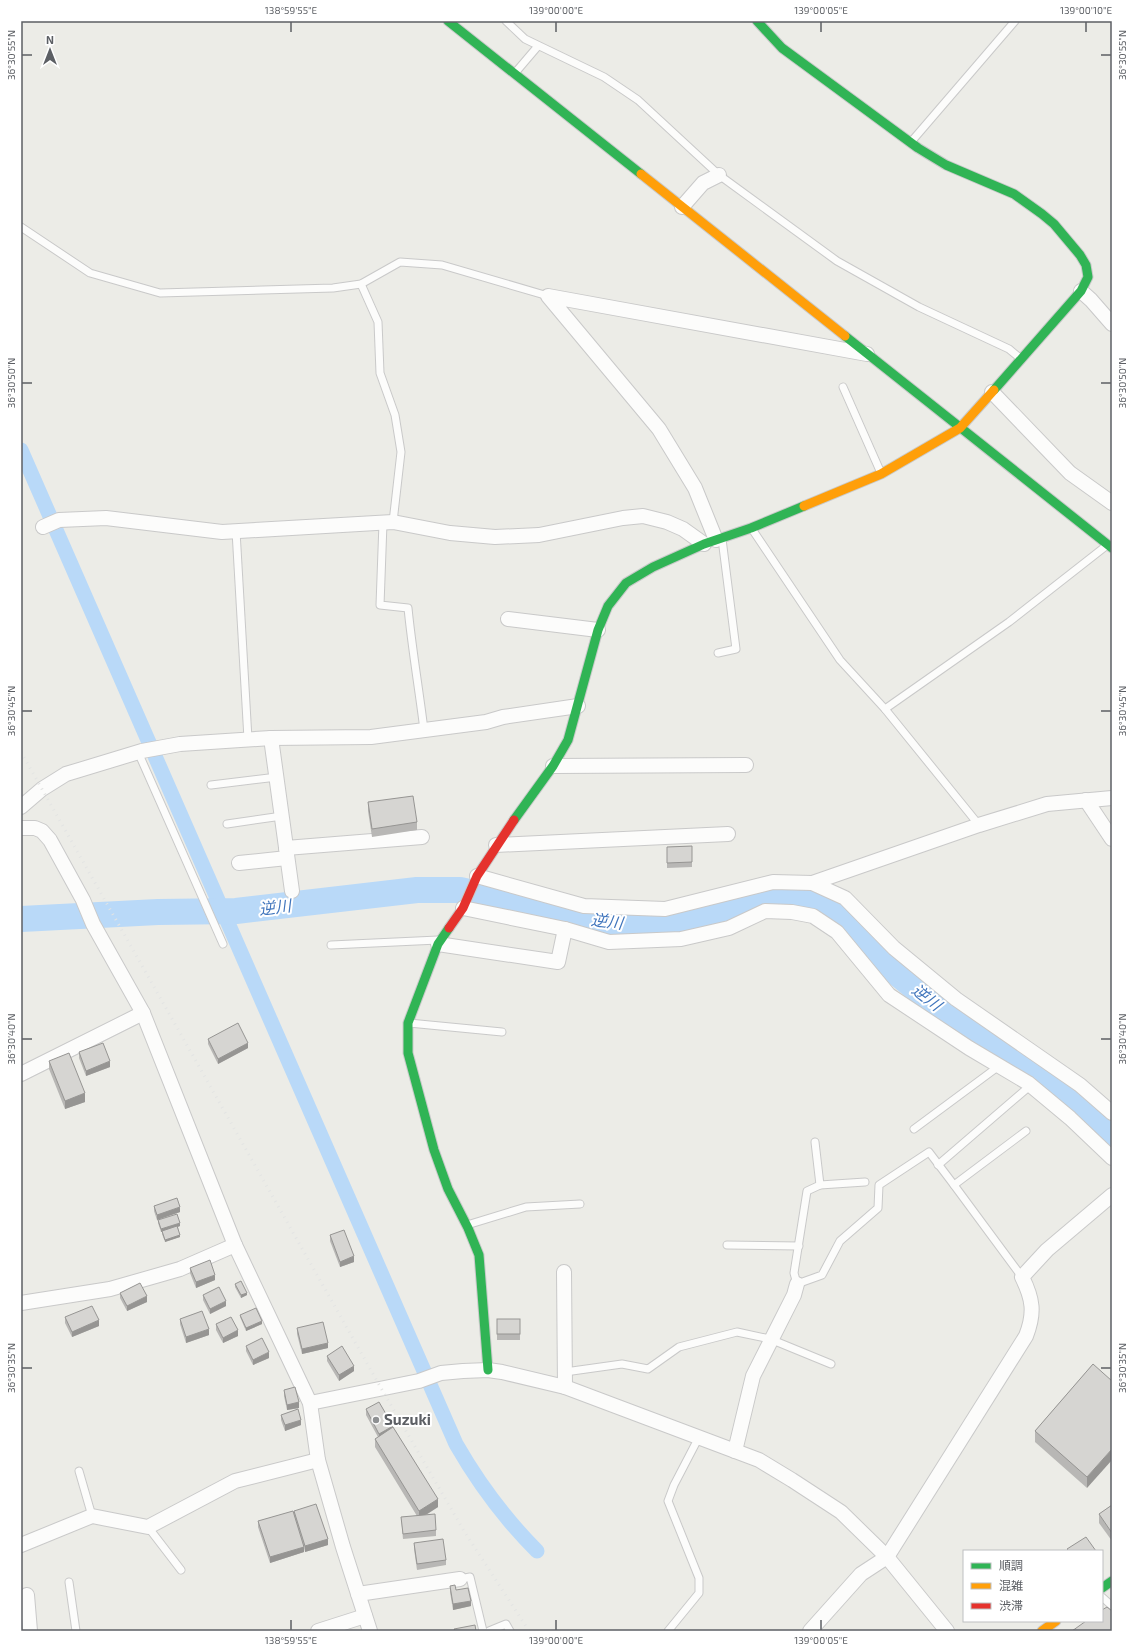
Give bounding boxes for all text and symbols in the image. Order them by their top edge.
text: 138°59'55"E [265,4,318,16]
text: 139°00'00"E [529,4,584,16]
text: 139°00'05"E [794,4,848,16]
text: 139°00'10"E [1060,4,1112,16]
text: 36°30'55"N [5,30,17,80]
north arrow [30,30,70,70]
text: 36°30'55"N [1116,30,1128,80]
text: N [46,33,54,46]
text: 36°30'50"N [5,358,17,408]
text: 36°30'50"N [1116,358,1128,408]
text: 36°30'45"N [5,686,17,736]
text: 36°30'45"N [1116,686,1128,736]
water label: 逆川 [258,895,294,918]
water label: 逆川 [590,909,626,932]
water label: 逆川 [909,979,947,1015]
text: 36°30'40"N [5,1013,17,1065]
text: 36°30'40"N [1116,1013,1128,1065]
text: 36°30'35"N [5,1343,17,1393]
text: 36°30'35"N [1116,1343,1128,1393]
place label: Suzuki [384,1410,431,1428]
marker: Suzuki [371,1415,381,1425]
legend [963,1550,1103,1622]
text: 順調 [999,1558,1023,1572]
text: 混雑 [999,1578,1023,1592]
text: 渋滞 [999,1598,1023,1612]
text: 138°59'55"E [265,1634,318,1646]
text: 139°00'00"E [529,1634,584,1646]
text: 139°00'05"E [794,1634,848,1646]

